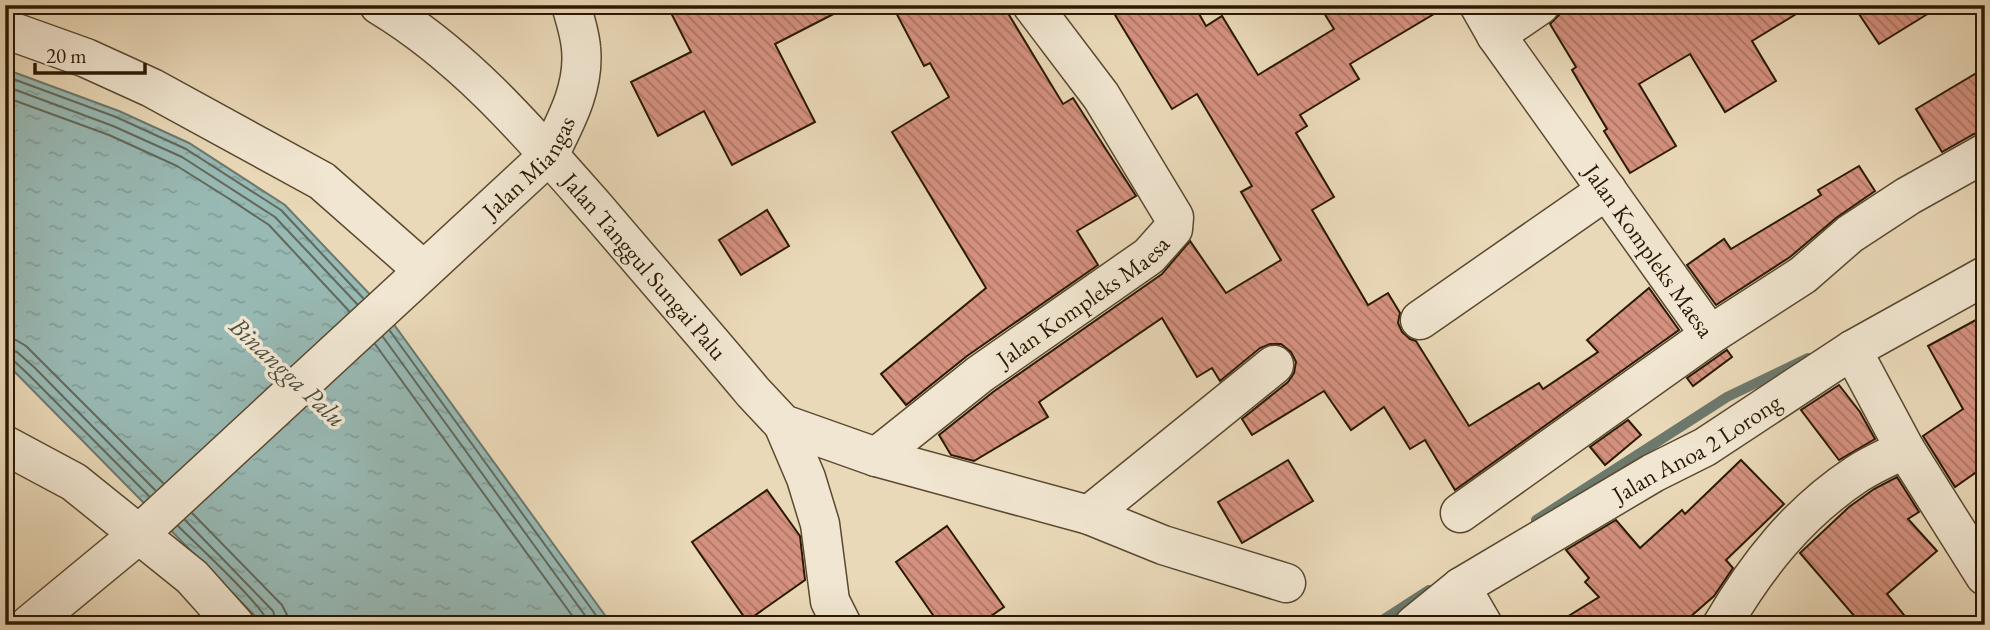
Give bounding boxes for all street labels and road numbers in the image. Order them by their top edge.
street label: Jalan Miangas [474,111,581,226]
street label: Jalan Kompleks Maesa [1576,156,1722,344]
street label: Jalan Tanggul Sungai Palu [554,164,735,366]
street label: Jalan Kompleks Maesa [988,228,1176,375]
street label: Jalan Anoa 2 Lorong [1604,385,1787,510]

